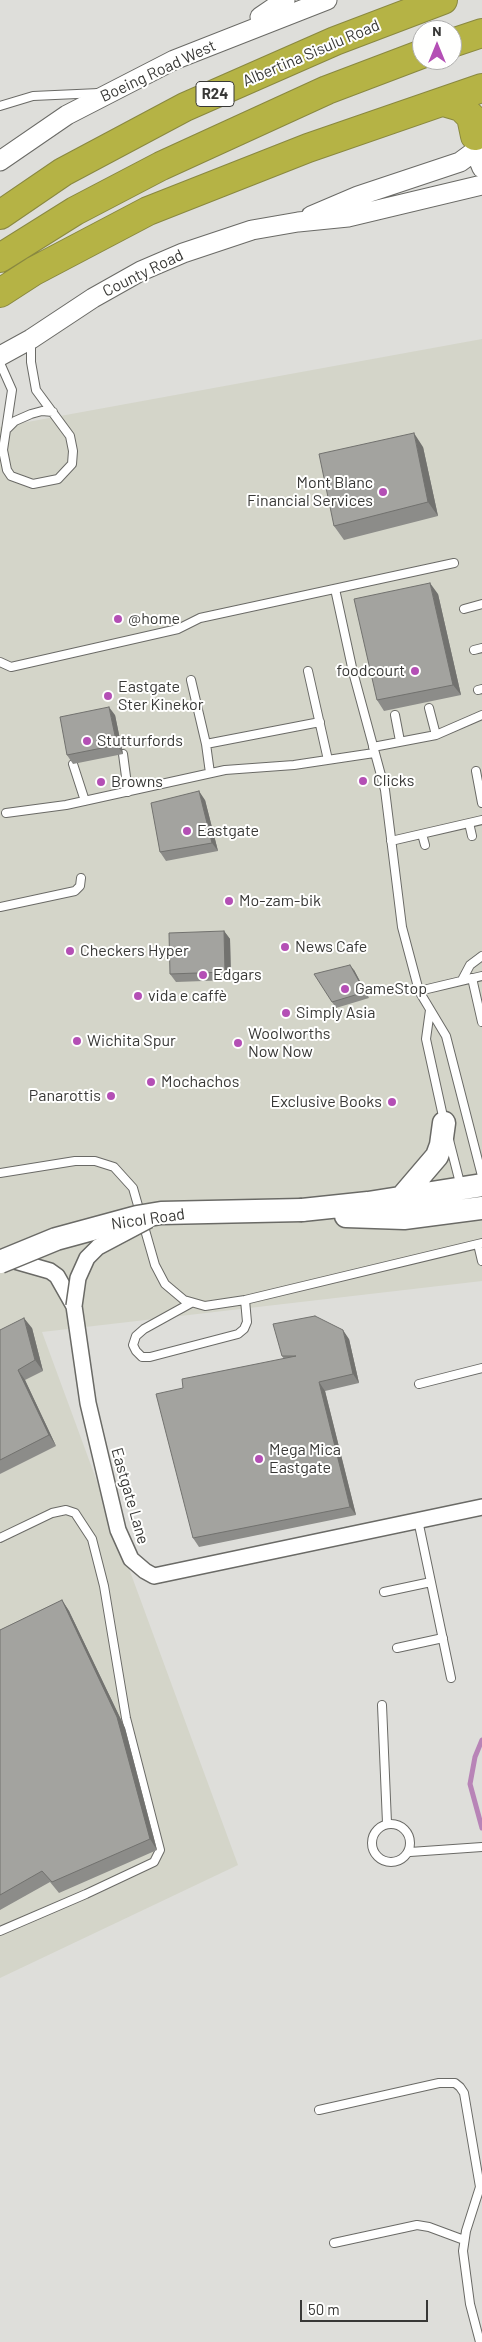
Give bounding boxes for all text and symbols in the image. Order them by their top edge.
street label: Albertina Sisulu Road [240,15,382,91]
north arrow [412,20,462,70]
text: N [432,22,442,39]
street label: Boeing Road West [97,36,219,106]
road number: R24 [196,82,234,106]
street label: County Road [100,245,186,301]
place label: Mont Blanc Financial Services [247,473,373,511]
marker: Mont Blanc Financial Services [377,486,389,498]
place label: @home [128,609,180,629]
marker: @home [112,613,124,625]
place label: foodcourt [336,661,405,681]
marker: foodcourt [409,665,421,677]
place label: Eastgate Ster Kinekor [118,677,204,715]
marker: Eastgate Ster Kinekor [102,690,114,702]
place label: Stutturfords [97,731,183,751]
marker: Stutturfords [81,735,93,747]
place label: Clicks [373,771,414,791]
place label: Browns [111,772,163,792]
marker: Clicks [357,775,369,787]
marker: Browns [95,776,107,788]
place label: Eastgate [197,821,259,841]
marker: Eastgate [181,825,193,837]
place label: Mo-zam-bik [239,891,321,911]
marker: Mo-zam-bik [223,895,235,907]
place label: News Cafe [295,937,367,957]
place label: Checkers Hyper [80,941,189,961]
marker: News Cafe [279,941,291,953]
marker: Checkers Hyper [64,945,76,957]
place label: Edgars [213,965,262,985]
marker: Edgars [197,969,209,981]
place label: GameStop [355,979,427,999]
marker: GameStop [339,983,351,995]
place label: vida e caffè [148,986,227,1006]
marker: vida e caffè [132,990,144,1002]
place label: Simply Asia [296,1003,375,1023]
marker: Simply Asia [280,1007,292,1019]
place label: Woolworths Now Now [248,1024,331,1062]
place label: Wichita Spur [87,1031,176,1051]
marker: Wichita Spur [71,1035,83,1047]
marker: Woolworths Now Now [232,1037,244,1049]
place label: Mochachos [161,1072,240,1092]
marker: Mochachos [145,1076,157,1088]
place label: Panarottis [29,1086,101,1106]
marker: Panarottis [105,1090,117,1102]
place label: Exclusive Books [270,1092,382,1112]
marker: Exclusive Books [386,1096,398,1108]
street label: Nicol Road [110,1204,186,1234]
place label: Mega Mica Eastgate [269,1440,341,1478]
street label: Eastgate Lane [107,1446,153,1546]
marker: Mega Mica Eastgate [253,1453,265,1465]
scale bar [302,2290,430,2322]
text: 50 m [308,2300,340,2318]

